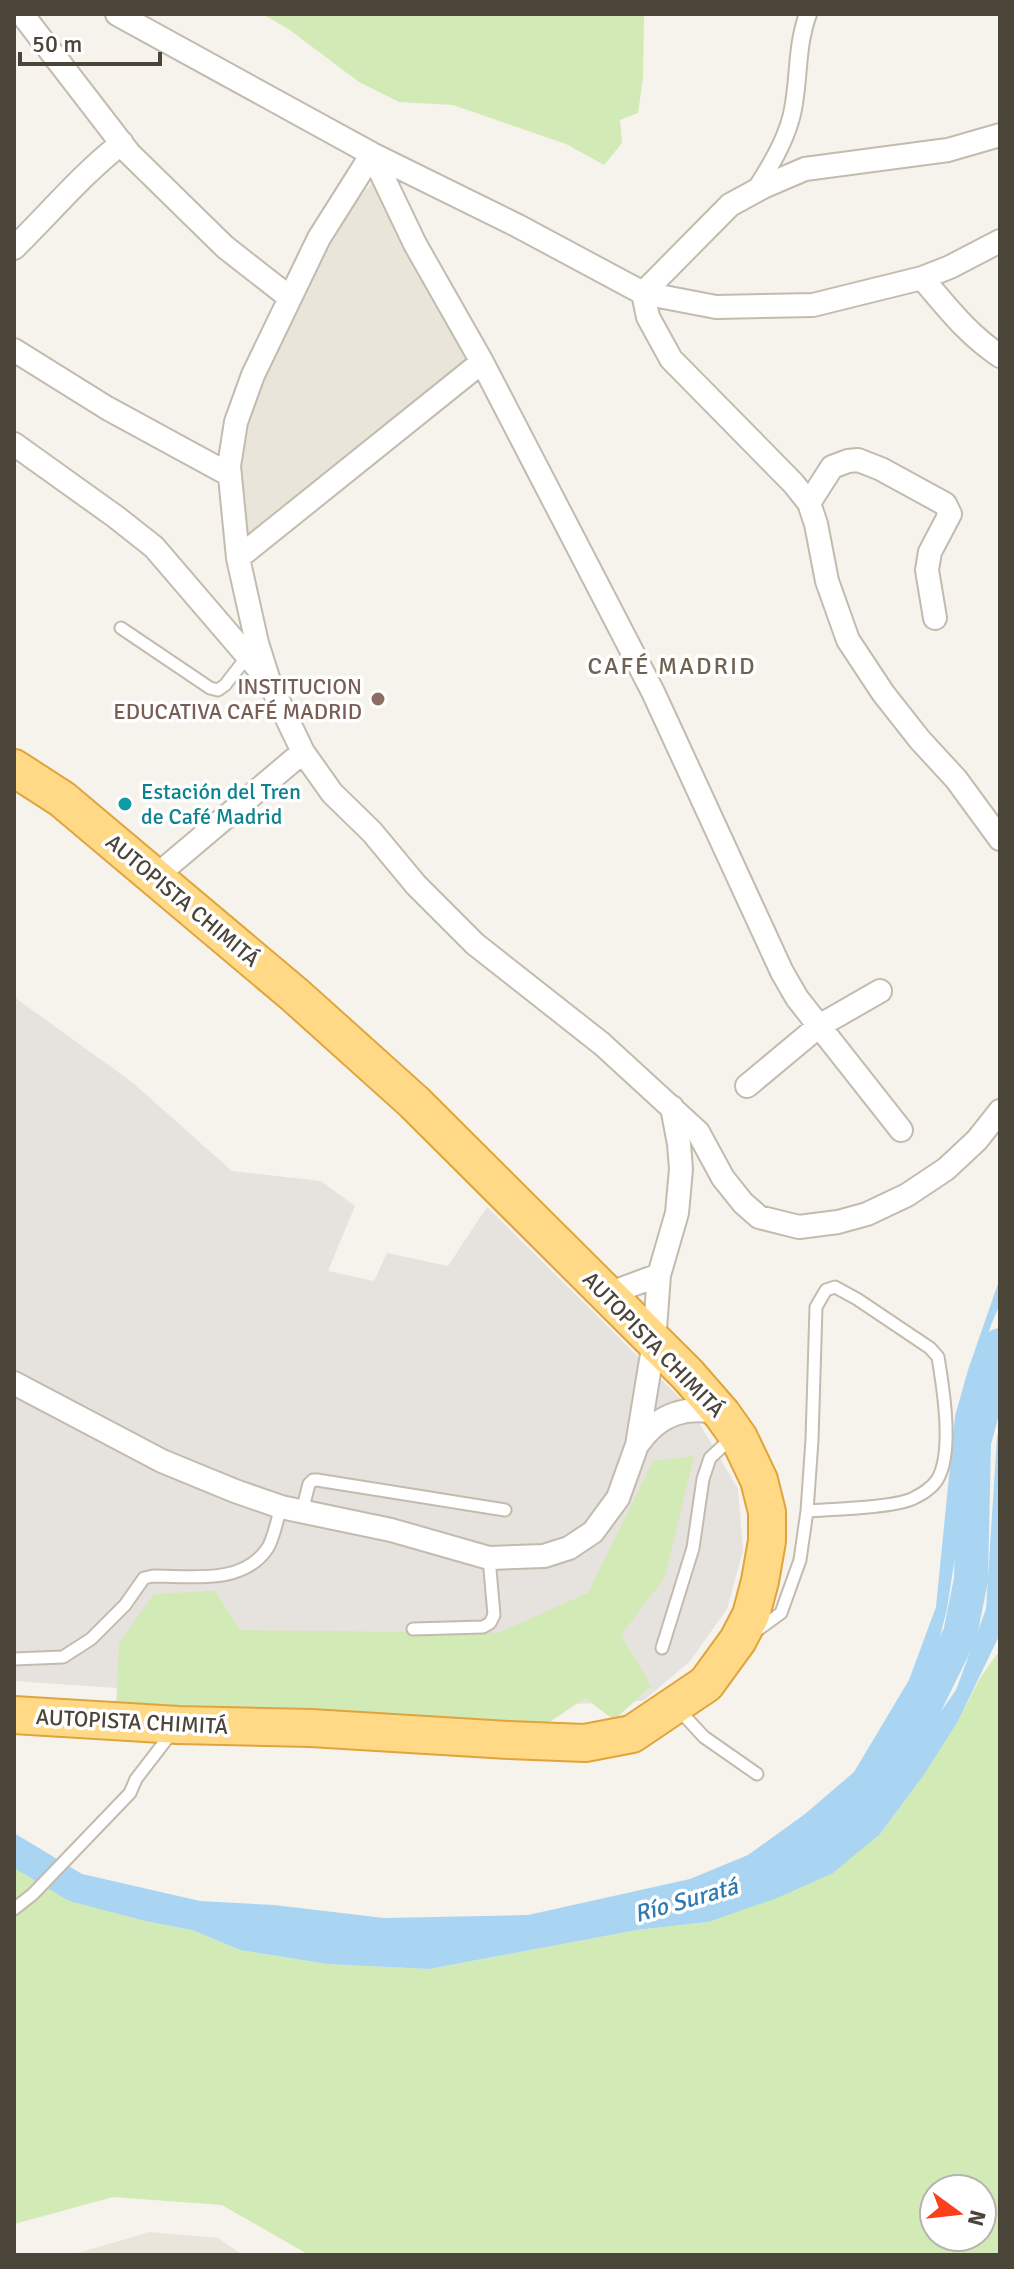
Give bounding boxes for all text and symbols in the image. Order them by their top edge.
scale bar [20,16,160,66]
text: 50 m [32,29,82,59]
district label: CAFÉ MADRID [587,651,757,681]
place label: INSTITUCION EDUCATIVA CAFÉ MADRID [113,673,362,725]
marker: INSTITUCION EDUCATIVA CAFÉ MADRID [369,690,387,708]
place label: Estación del Tren de Café Madrid [141,778,301,830]
marker: Estación del Tren de Café Madrid [116,795,134,813]
street label: AUTOPISTA CHIMITÁ [100,828,265,973]
street label: AUTOPISTA CHIMITÁ [577,1266,731,1423]
street label: AUTOPISTA CHIMITÁ [35,1703,229,1740]
water label: Río Suratá [631,1870,743,1929]
north arrow [918,2173,998,2253]
text: N [962,2207,992,2229]

